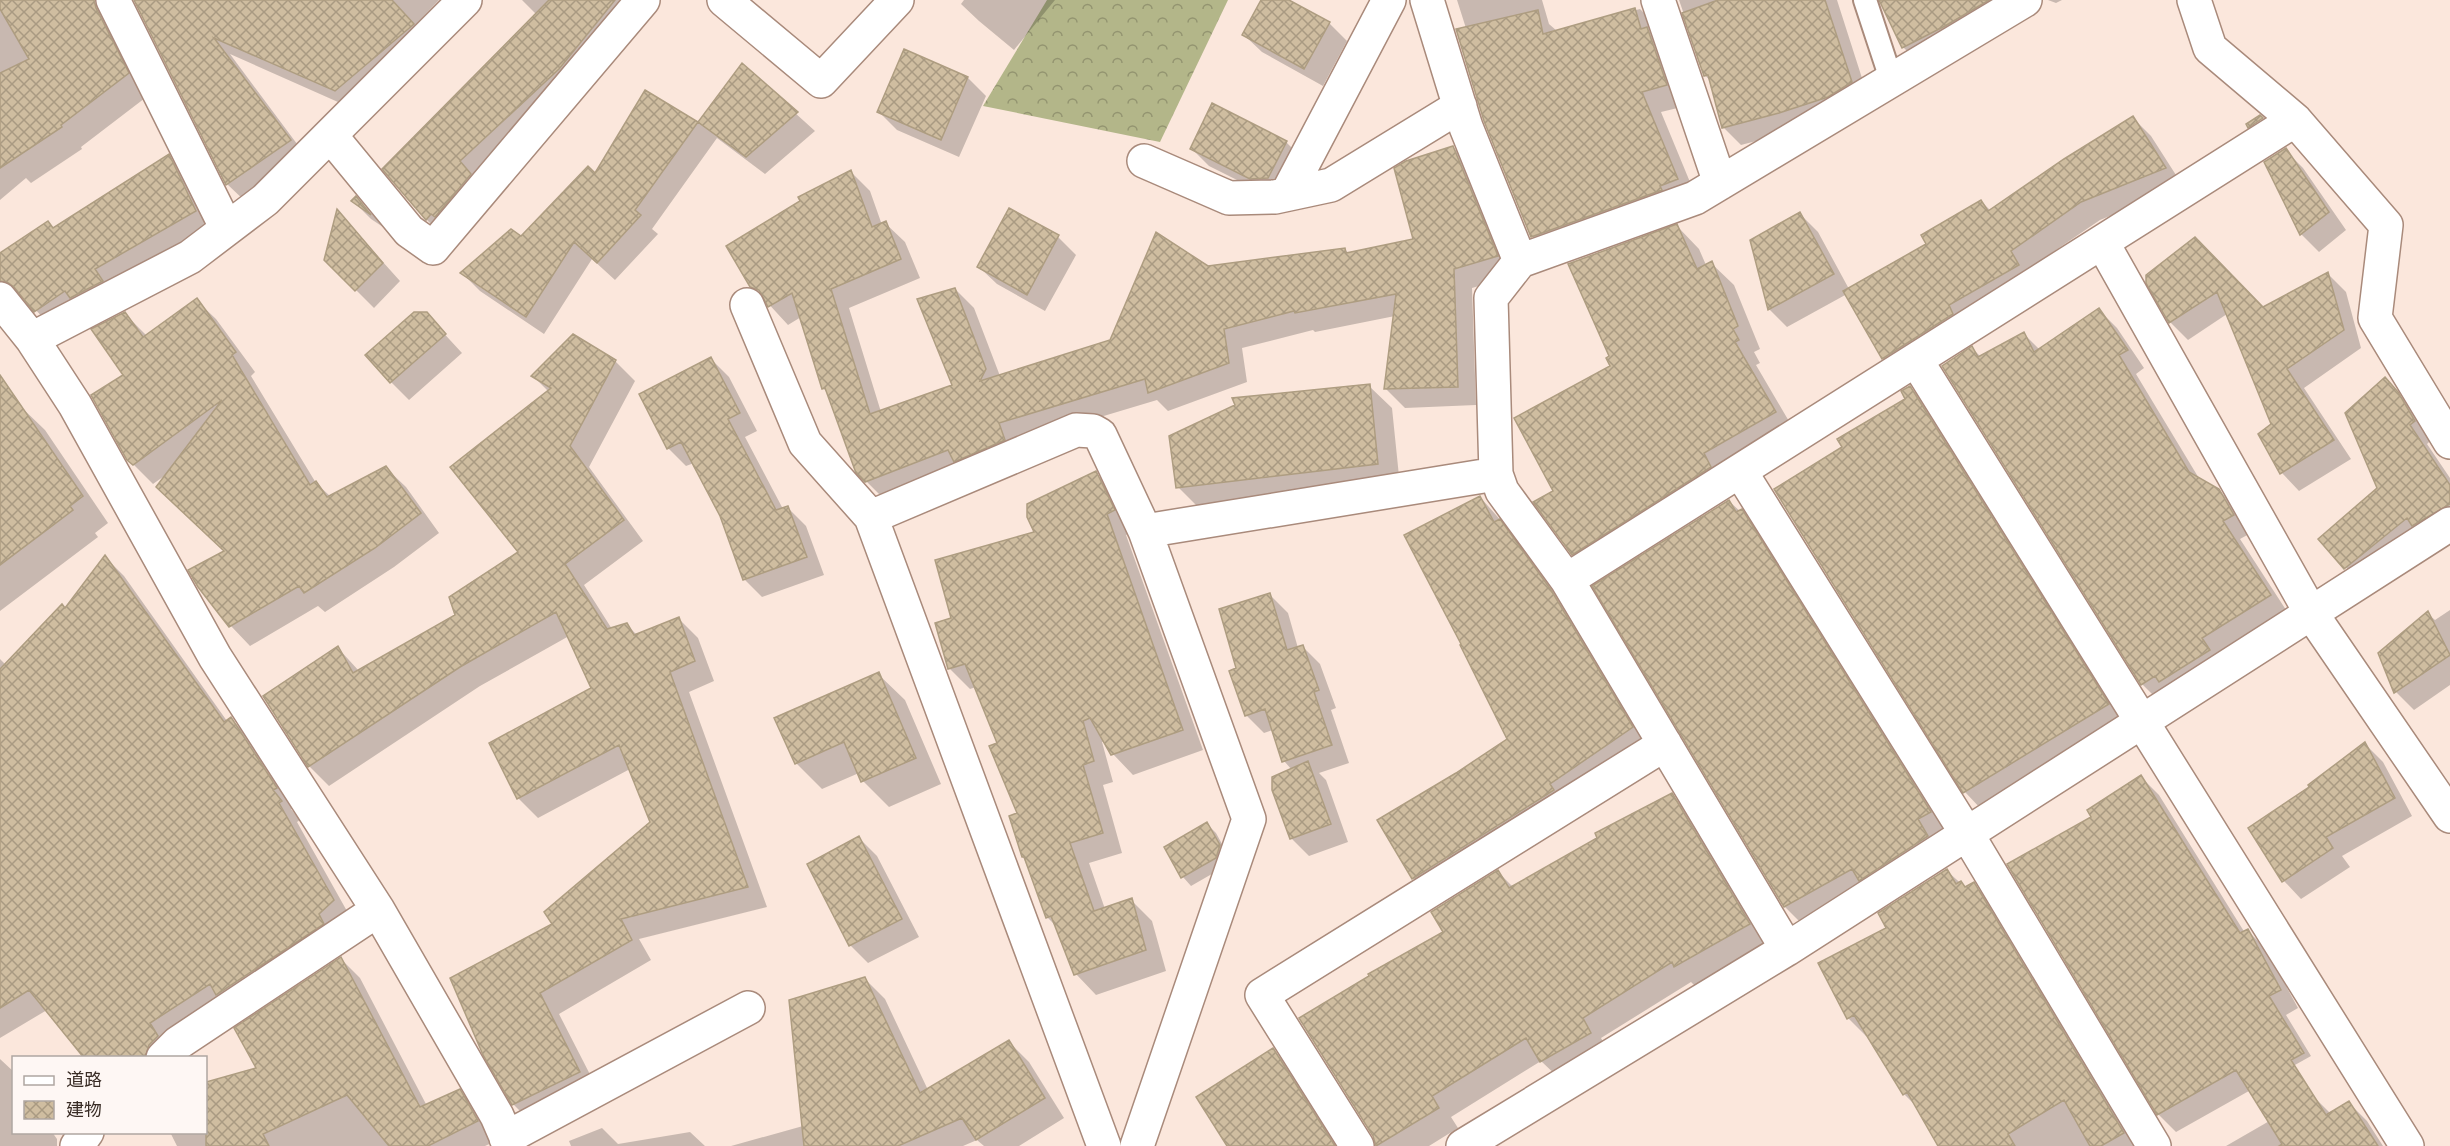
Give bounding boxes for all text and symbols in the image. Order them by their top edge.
legend [12,1056,207,1134]
text: 道路 [66,1069,102,1091]
text: 建物 [66,1099,102,1121]

